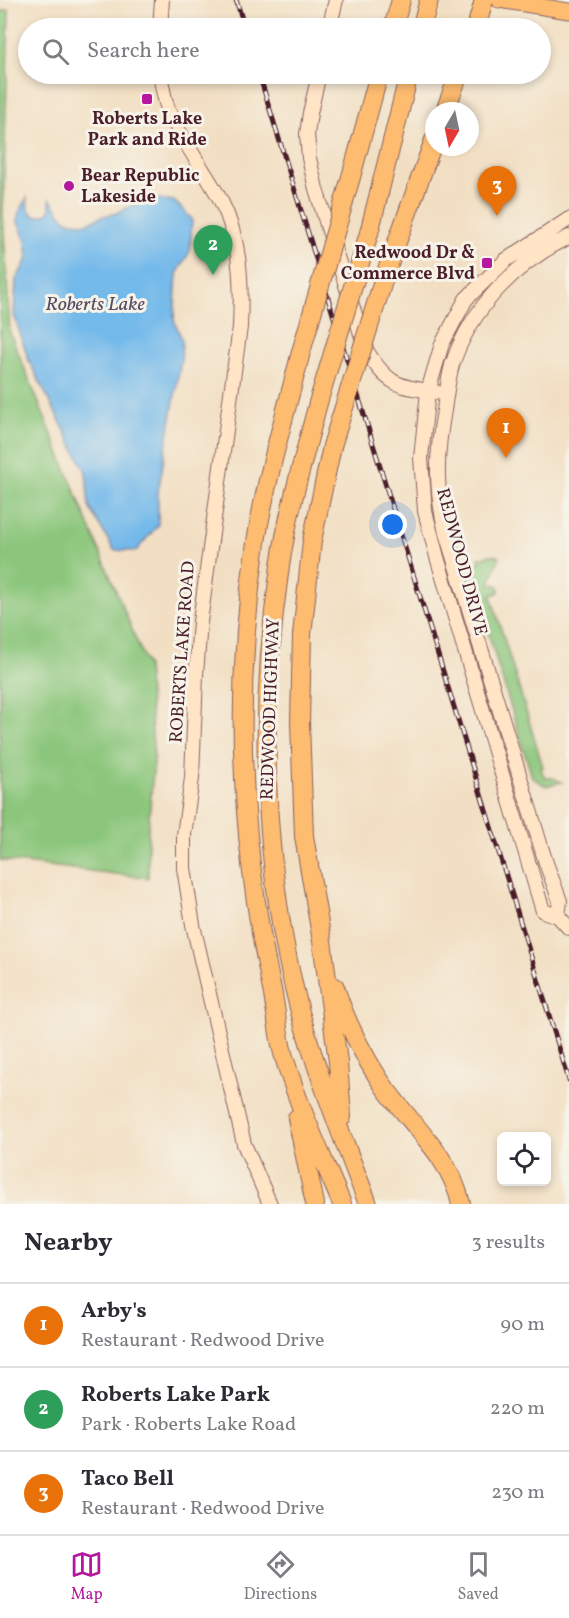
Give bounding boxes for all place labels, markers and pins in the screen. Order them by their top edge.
marker: Roberts Lake Park and Ride [140,92,154,106]
place label: Roberts Lake Park and Ride [87,107,207,153]
place label: Bear Republic Lakeside [81,164,199,210]
pin: 3 [478,166,516,216]
marker: Bear Republic Lakeside [62,179,76,193]
pin: 2 [194,226,232,275]
place label: Redwood Dr & Commerce Blvd [341,241,475,287]
marker: Redwood Dr & Commerce Blvd [480,256,494,270]
pin: 1 [486,408,526,458]

